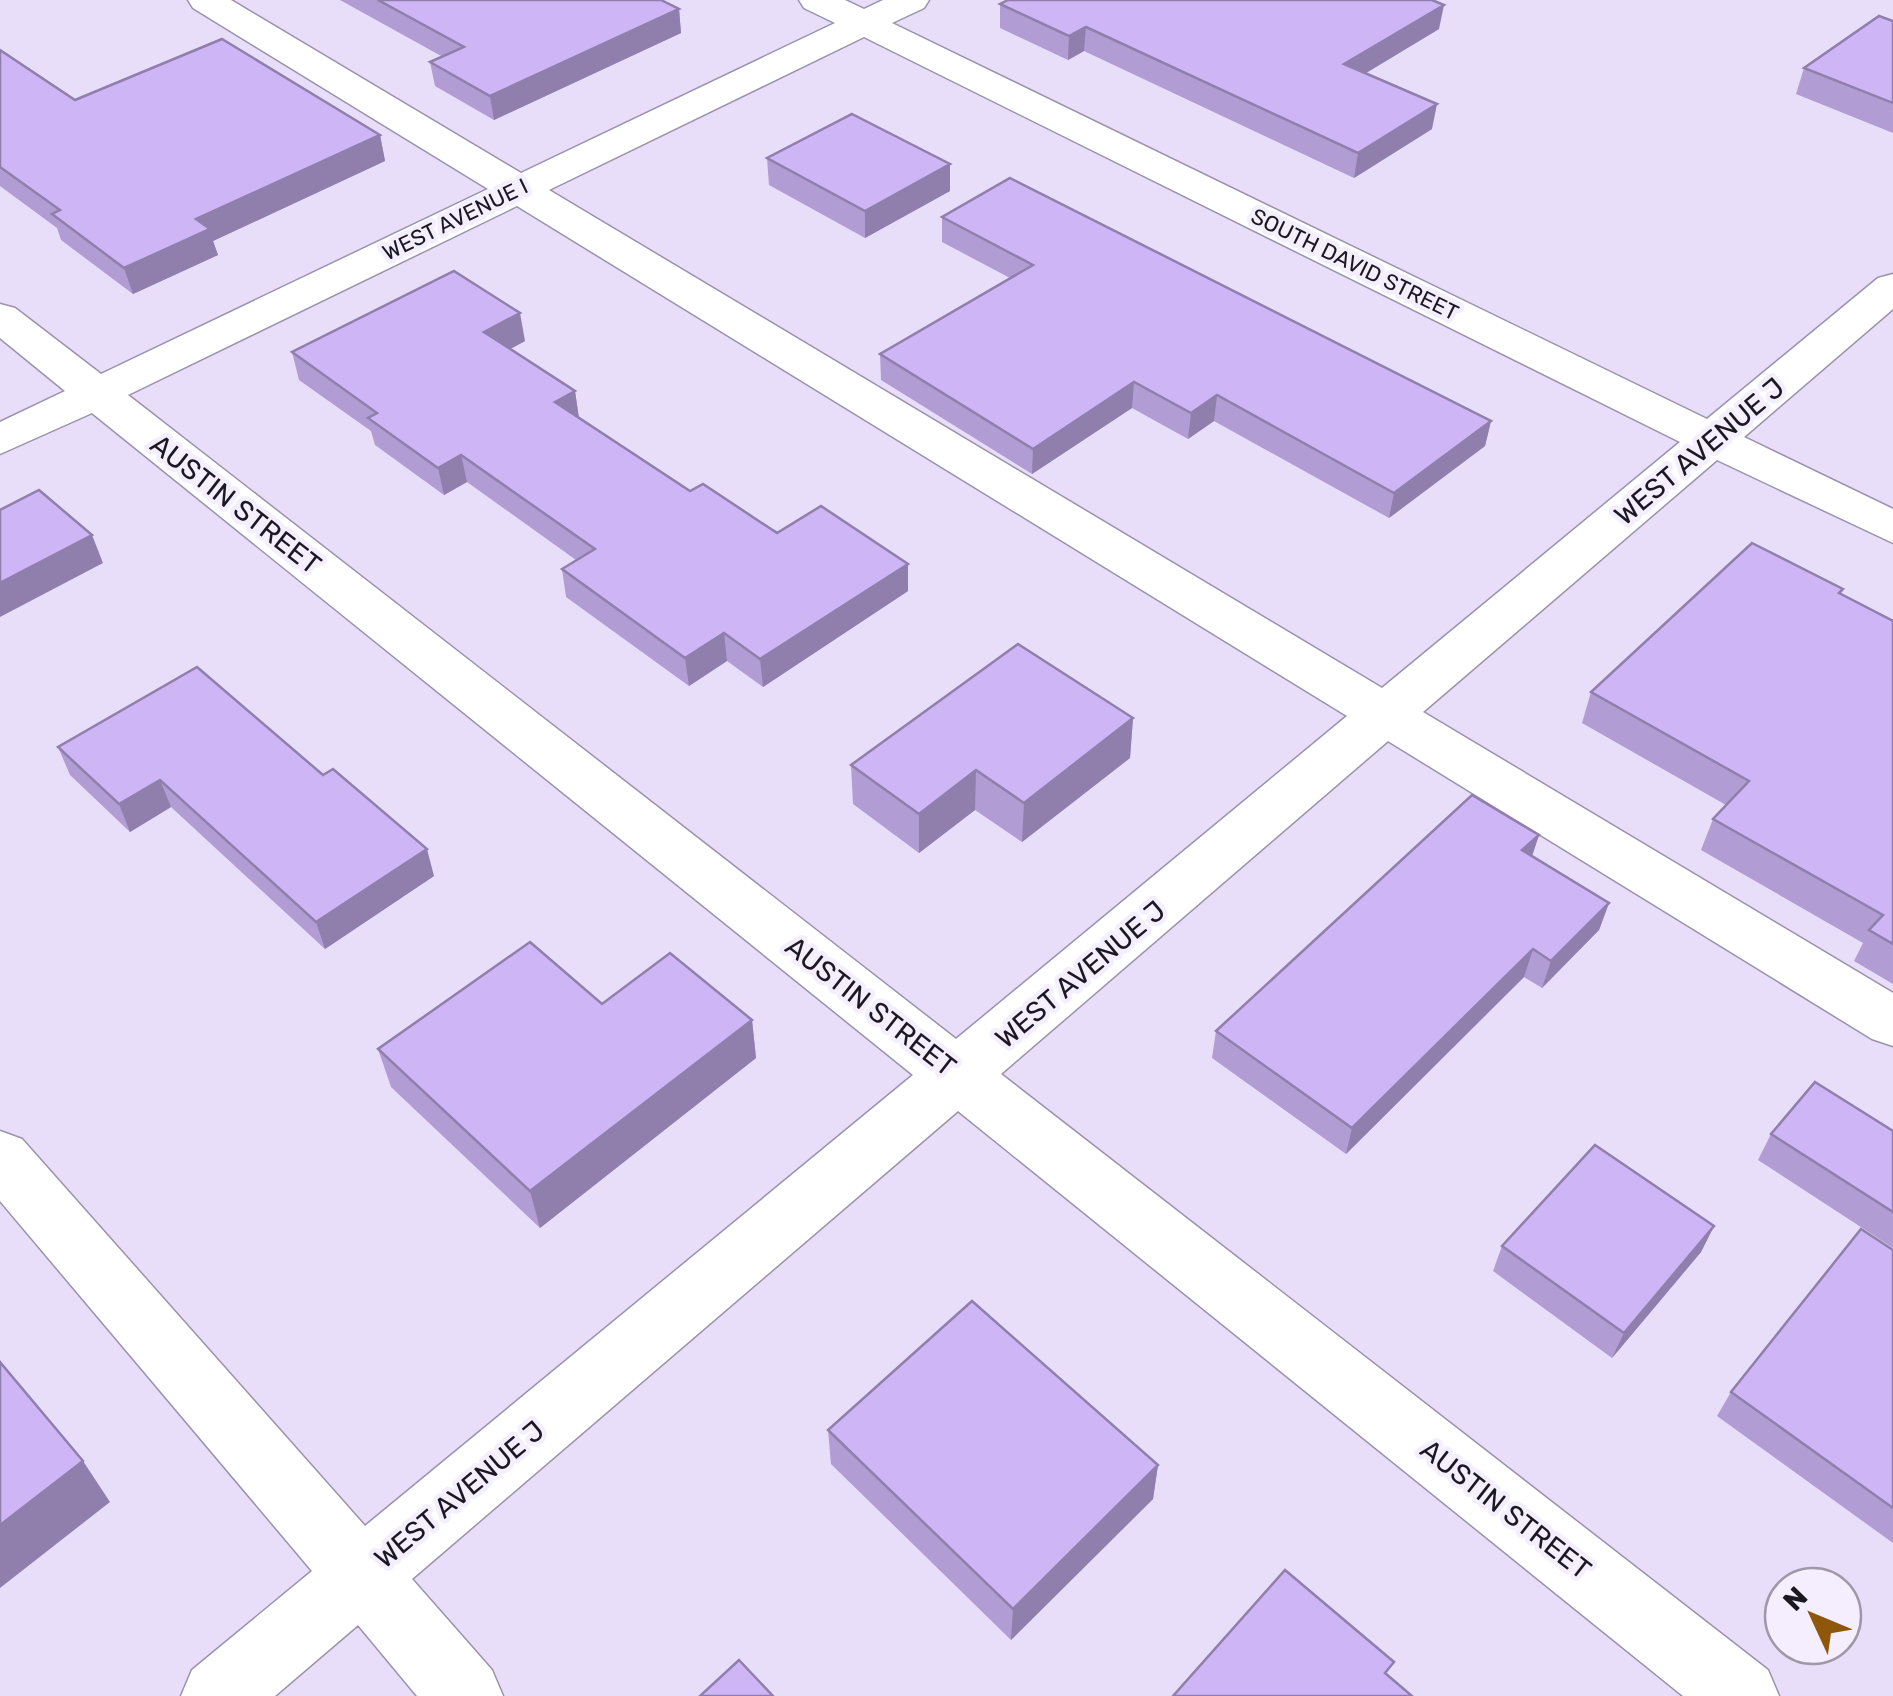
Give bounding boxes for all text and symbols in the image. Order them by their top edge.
street label: WEST AVENUE I [378,173,532,266]
street label: SOUTH DAVID STREET [1247,202,1463,327]
street label: WEST AVENUE J [1608,371,1791,532]
street label: AUSTIN STREET [144,428,328,581]
street label: WEST AVENUE J [989,894,1172,1055]
street label: AUSTIN STREET [779,930,963,1083]
street label: WEST AVENUE J [368,1414,551,1575]
street label: AUSTIN STREET [1414,1433,1598,1586]
north arrow [1763,1566,1863,1666]
text: N [1777,1580,1814,1618]

